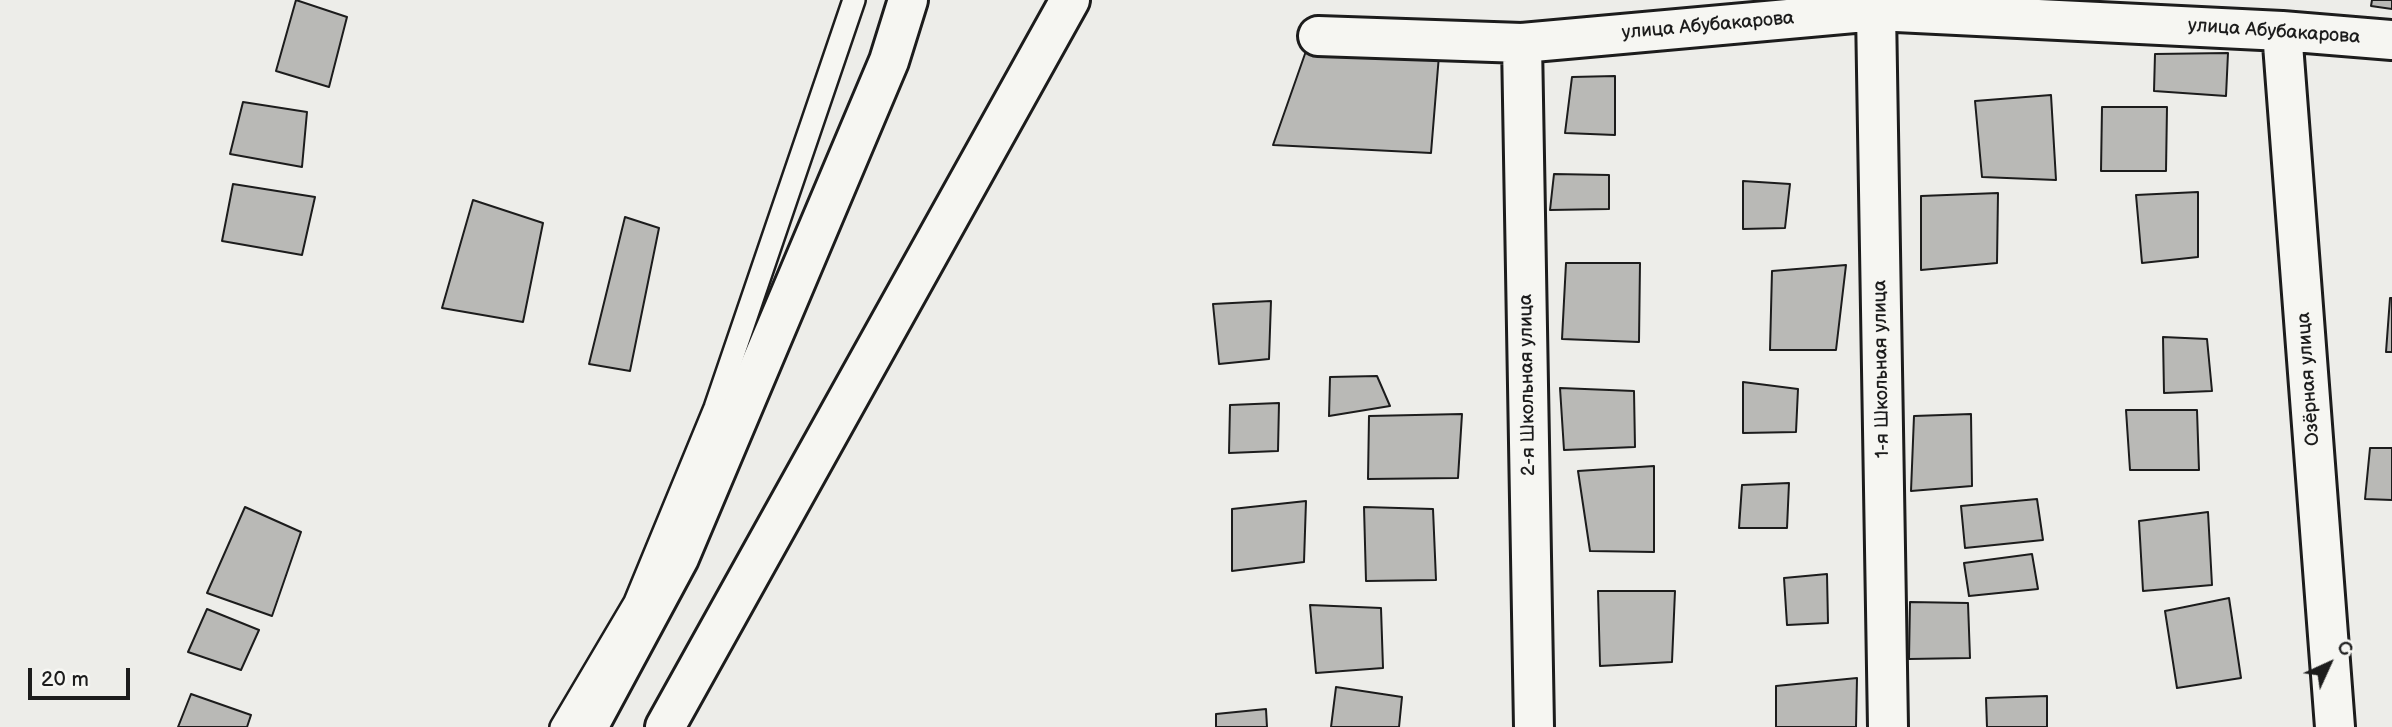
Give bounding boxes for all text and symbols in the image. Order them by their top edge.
street label: улица Абубакарова [1621,7,1795,45]
street label: улица Абубакарова [2187,15,2361,49]
street label: 1-я Школьная улица [1869,280,1895,458]
street label: 2-я Школьная улица [1515,294,1541,476]
street label: Озёрная улица [2293,311,2325,447]
north arrow [2294,629,2364,699]
text: С [2331,636,2357,662]
scale bar [32,654,133,698]
text: 20 m [41,667,89,692]

